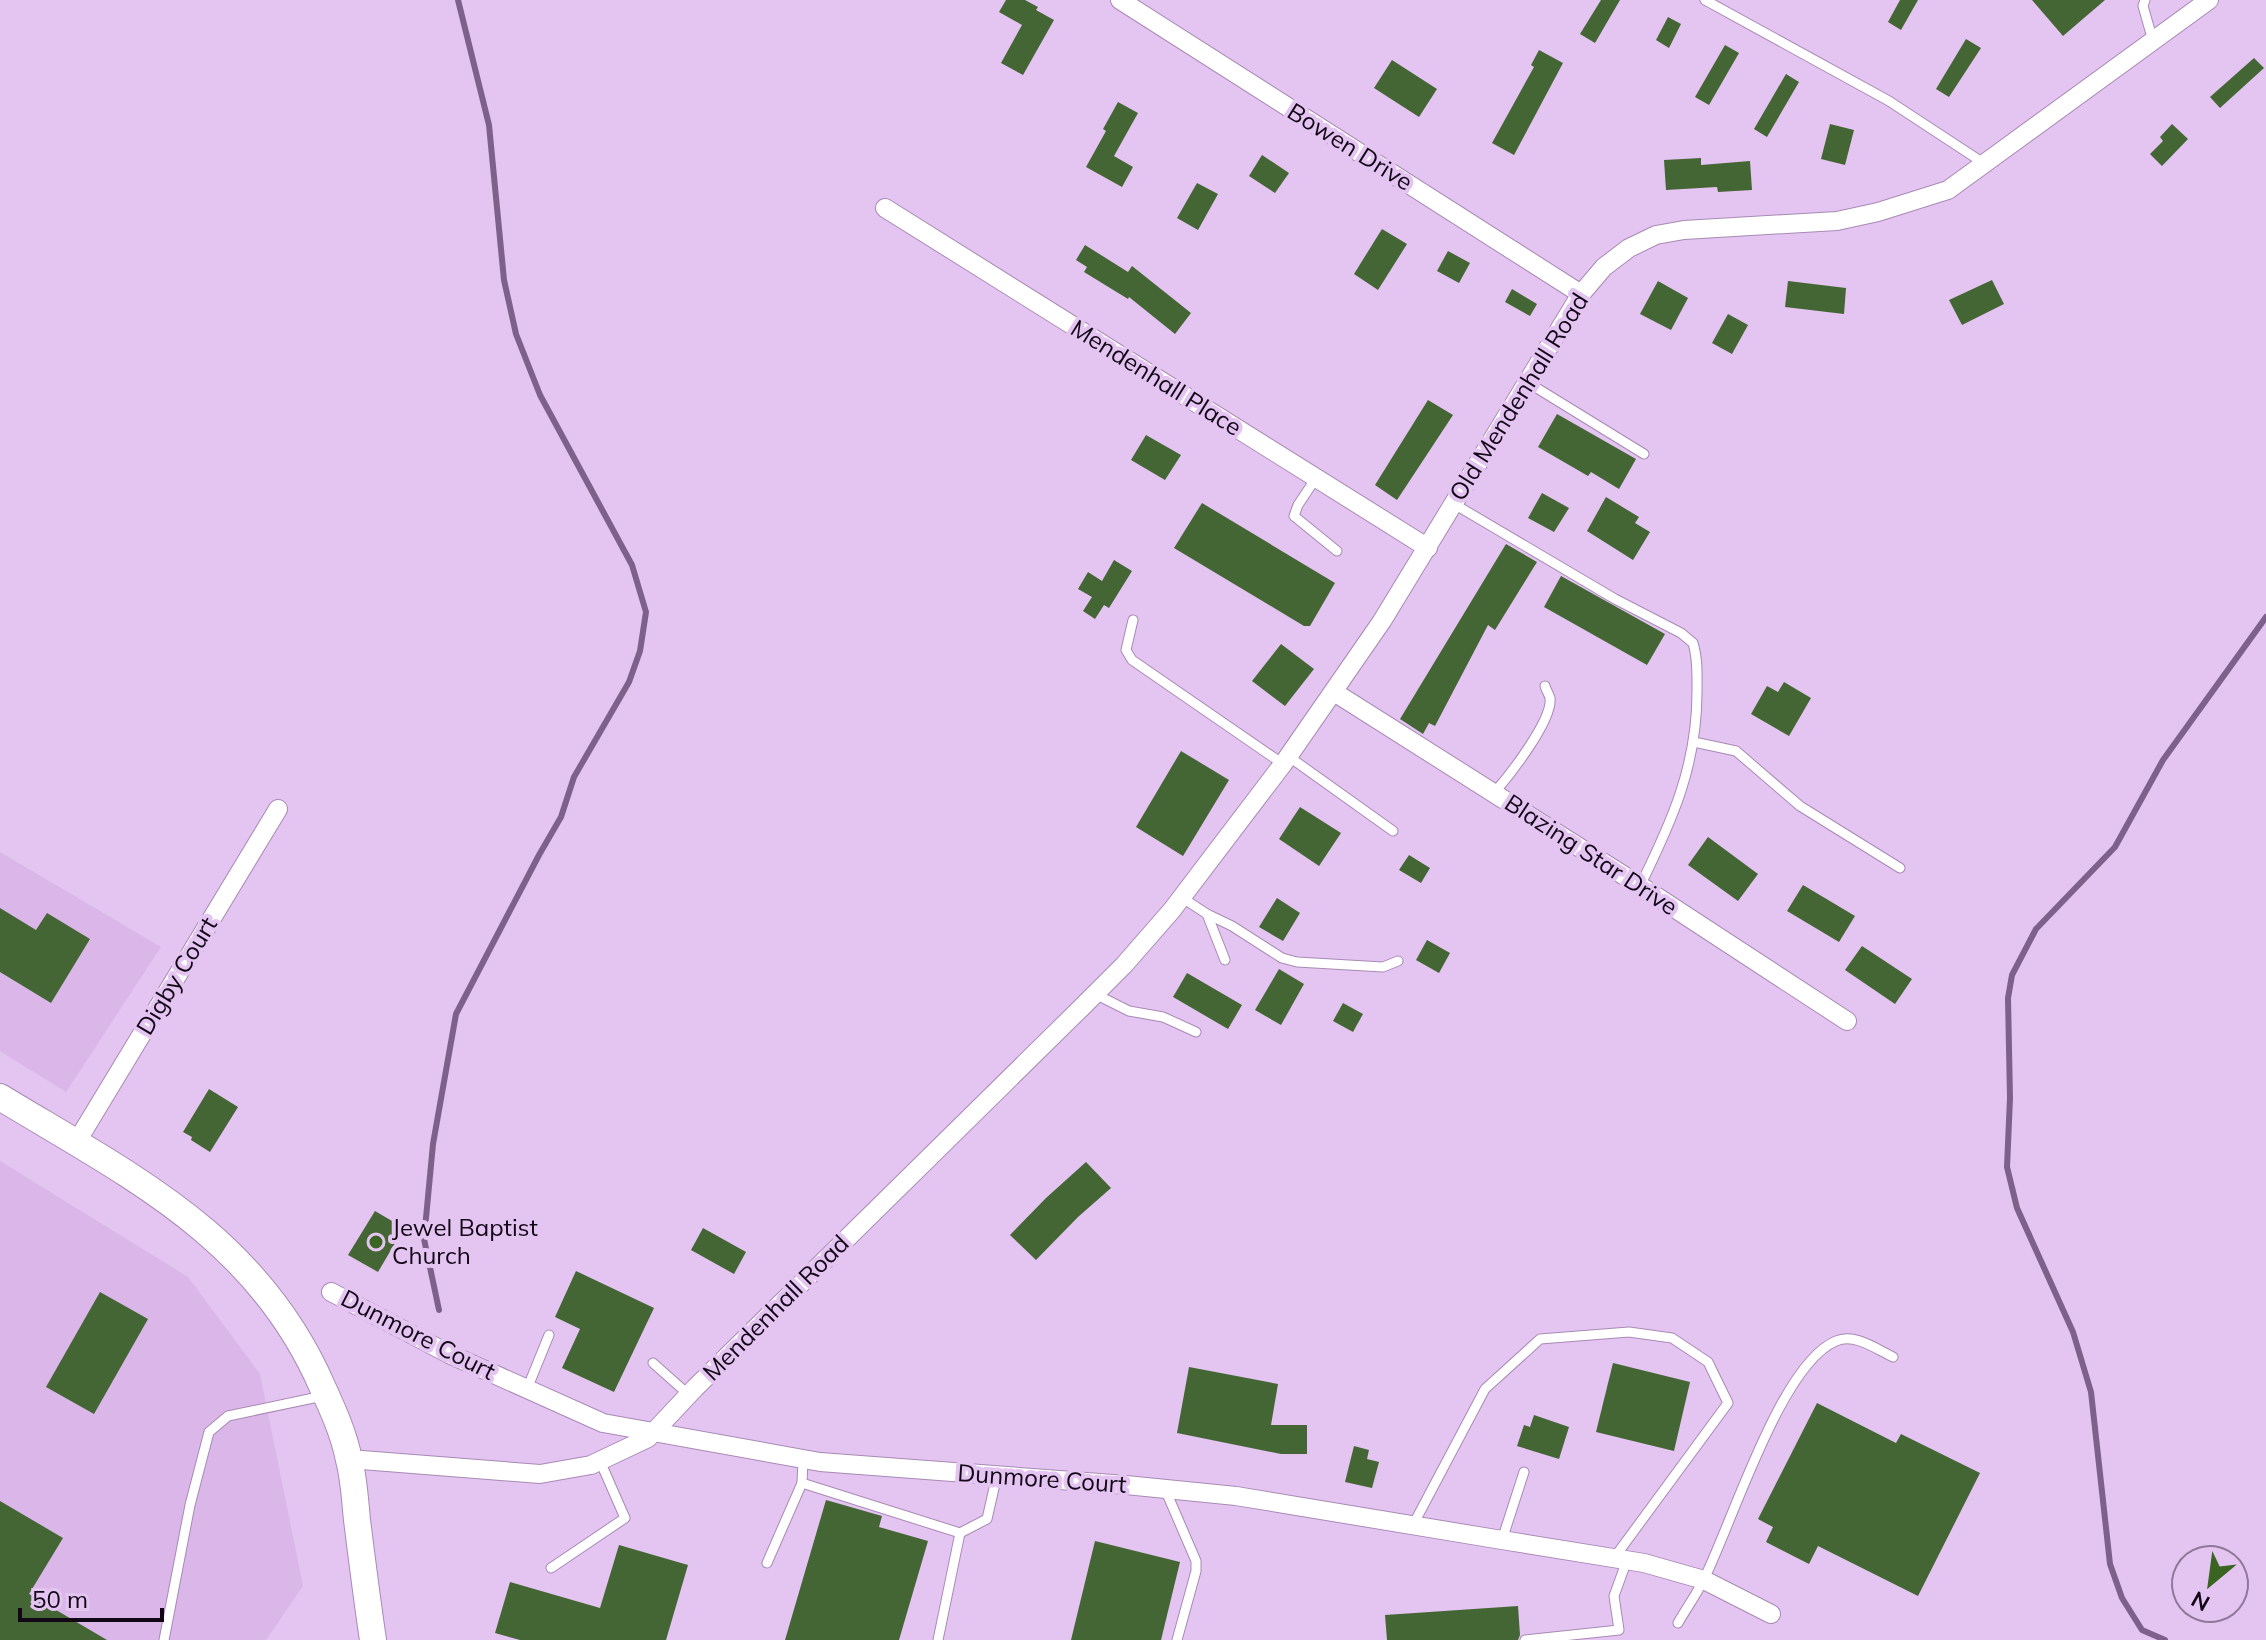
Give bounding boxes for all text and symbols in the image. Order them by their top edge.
street label: Bowen Drive [1282,96,1419,196]
street label: Old Mendenhall Road [1442,287,1594,506]
street label: Mendenhall Place [1066,313,1248,442]
street label: Blazing Star Drive [1499,787,1684,921]
street label: Digby Court [129,911,223,1040]
place label: Jewel Baptist Church [392,1212,538,1270]
street label: Mendenhall Road [696,1228,855,1387]
marker: Jewel Baptist Church [367,1233,385,1251]
street label: Dunmore Court [336,1282,501,1386]
street label: Dunmore Court [957,1457,1128,1499]
north arrow [2170,1544,2250,1624]
scale bar [20,1572,162,1622]
text: 50 m [32,1584,88,1614]
text: N [2186,1585,2214,1618]

